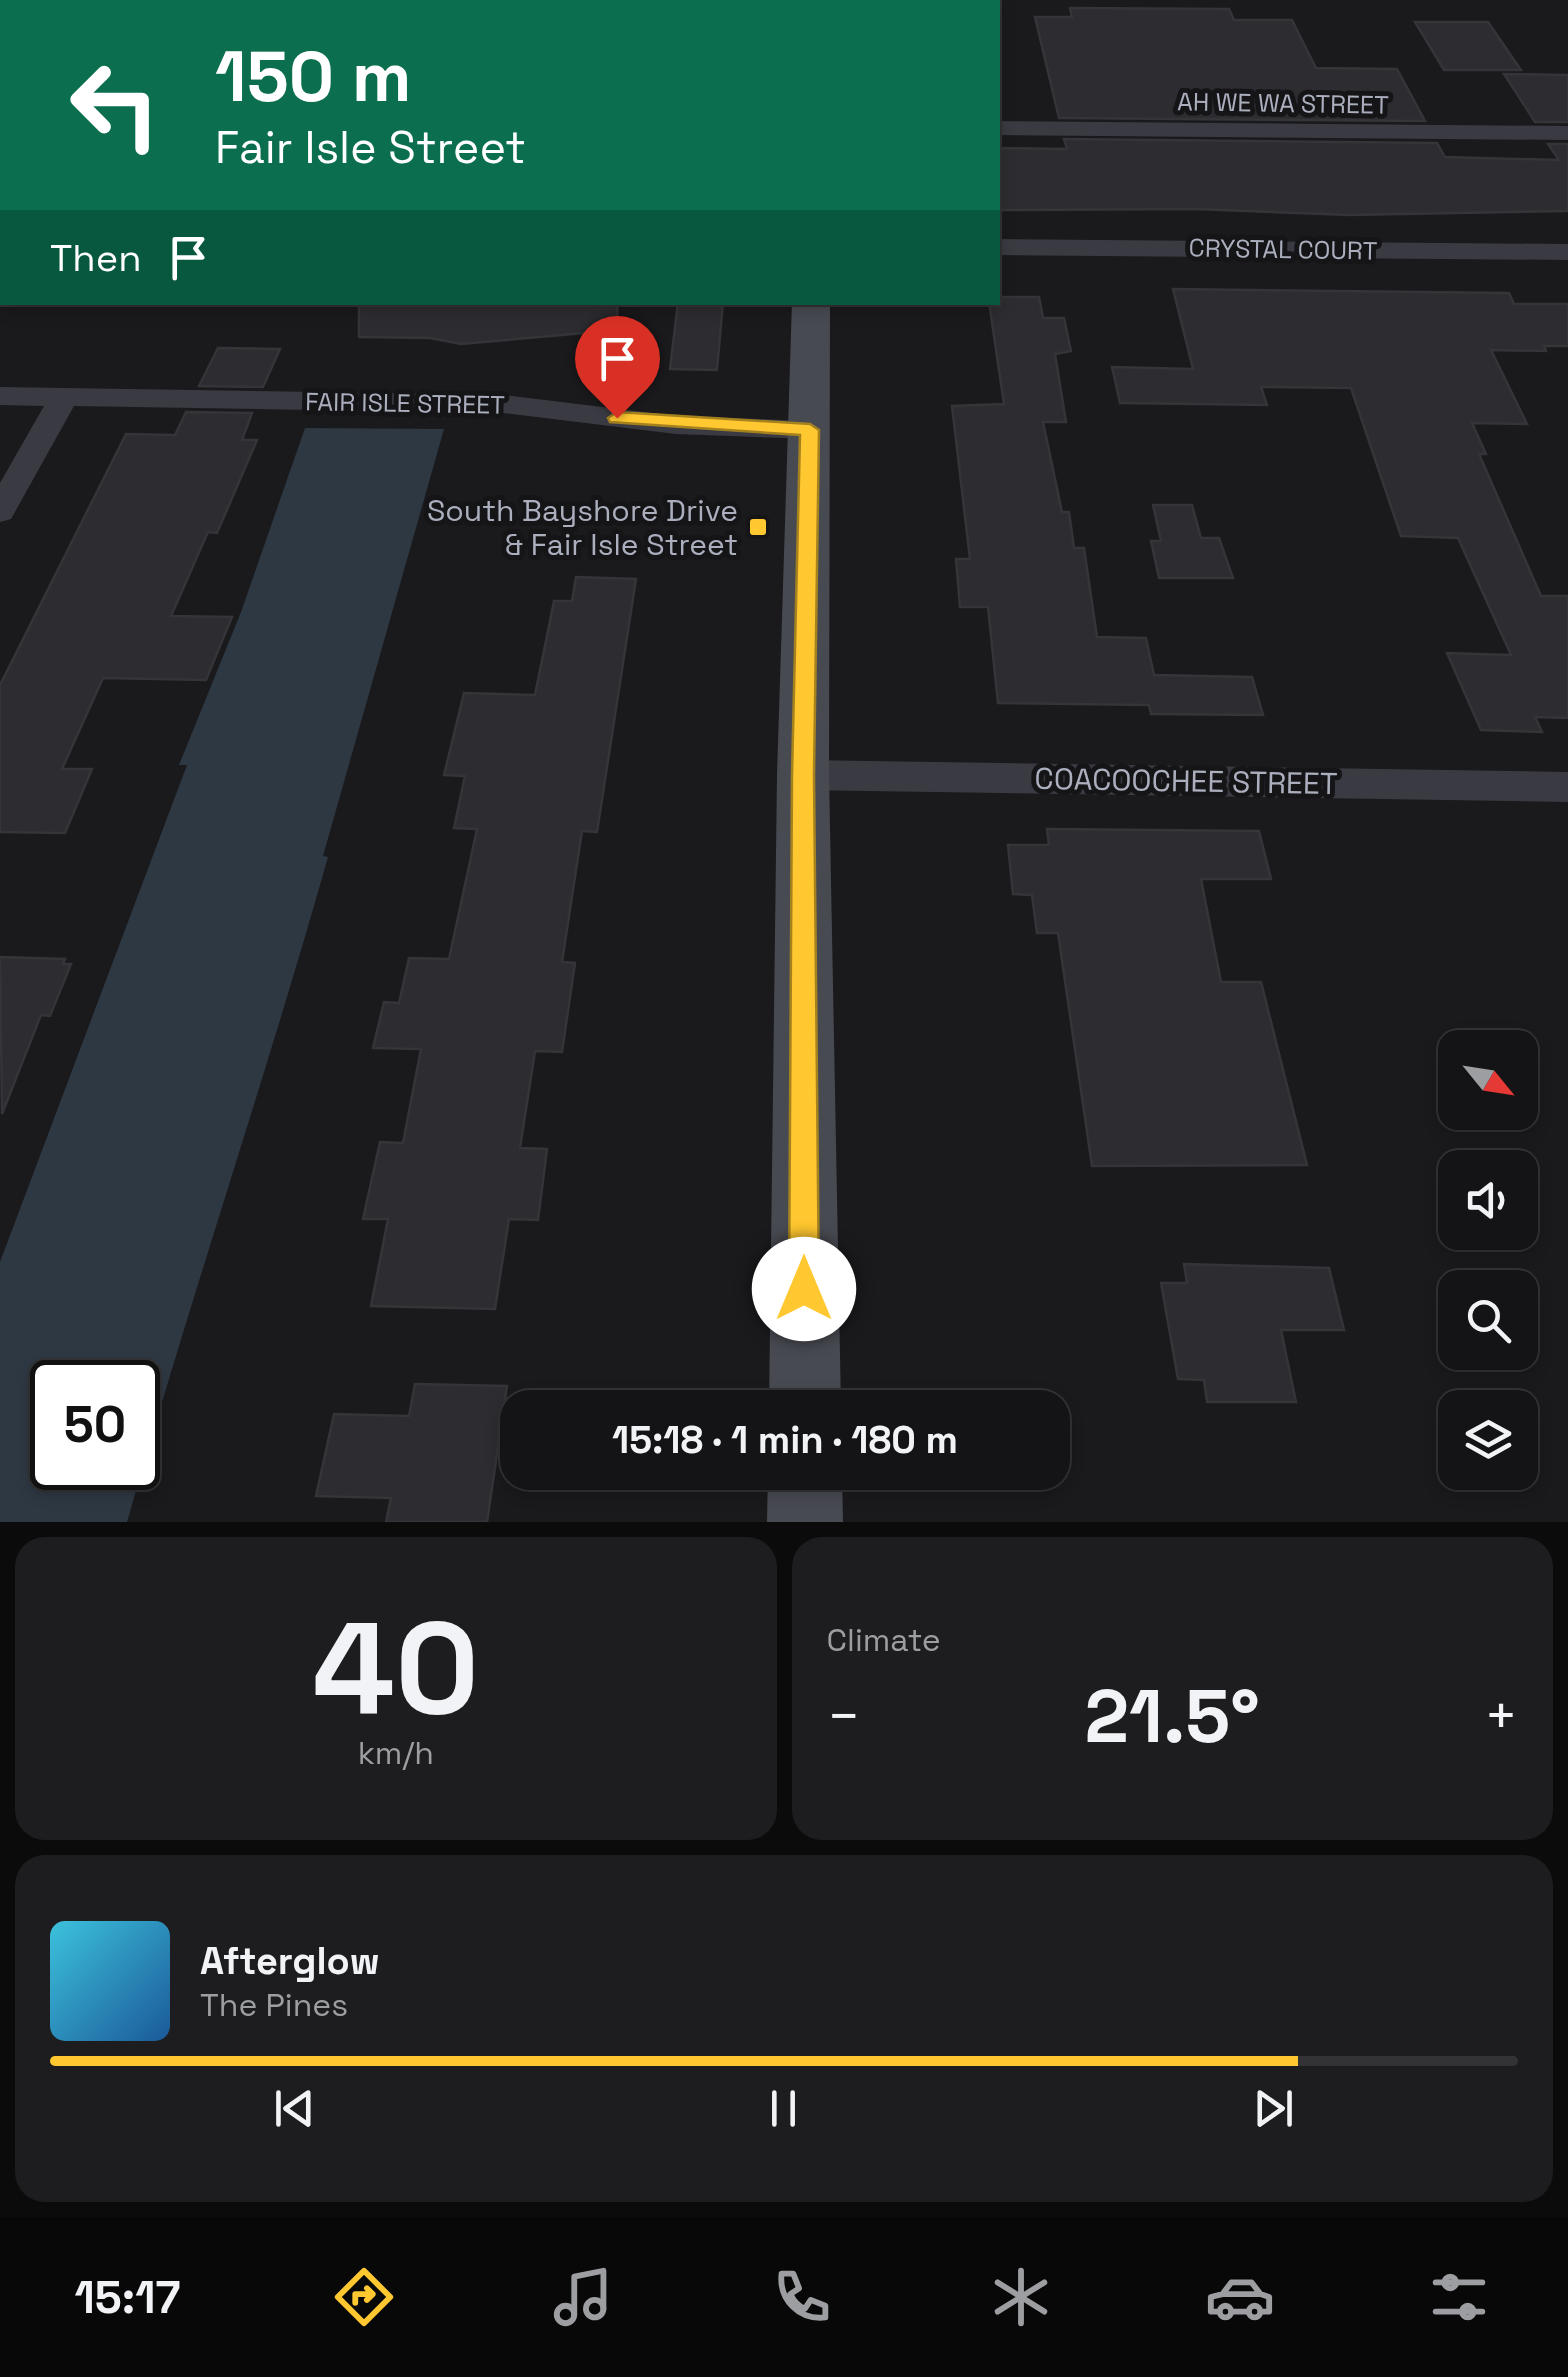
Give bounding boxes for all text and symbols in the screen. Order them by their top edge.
text: 150 m [215,32,412,121]
icon: left [50,40,180,170]
street label: AH WE WA STREET [1177,85,1389,121]
text: Fair Isle Street [215,119,526,176]
icon: arrive [161,230,216,285]
street label: CRYSTAL COURT [1188,231,1378,267]
text: Then [50,234,141,282]
pin [575,316,660,419]
icon: arrive [590,331,645,386]
street label: FAIR ISLE STREET [305,385,506,421]
place label: South Bayshore Drive & Fair Isle Street [427,491,738,564]
marker: South Bayshore Drive & Fair Isle Street [747,516,769,538]
street label: COACOOCHEE STREET [1034,759,1338,803]
north arrow [1438,1030,1538,1130]
map controls [1438,1030,1538,1490]
button: sound [1438,1150,1538,1250]
position arrow [752,1237,856,1341]
button: search [1438,1270,1538,1370]
speed limit sign: 50 [30,1360,160,1490]
button: layers [1438,1390,1538,1490]
text: 15:18 · 1 min · 180 m [612,1416,958,1464]
text: 40 [312,1585,479,1751]
text: Climate [827,1620,941,1660]
text: 21.5° [1085,1668,1260,1764]
text: − [827,1681,861,1751]
text: + [1484,1681,1518,1751]
text: km/h [358,1733,434,1773]
text: Afterglow [200,1937,380,1985]
text: The Pines [200,1985,348,2025]
icon: previous [267,2081,322,2136]
icon: pause [756,2081,811,2136]
icon: next [1246,2081,1301,2136]
icon: directions [329,2262,399,2332]
icon: music [548,2262,618,2332]
icon: phone [767,2262,837,2332]
icon: climate [986,2262,1056,2332]
icon: car [1205,2262,1275,2332]
icon: filters [1424,2262,1494,2332]
text: 15:17 [74,2269,180,2326]

